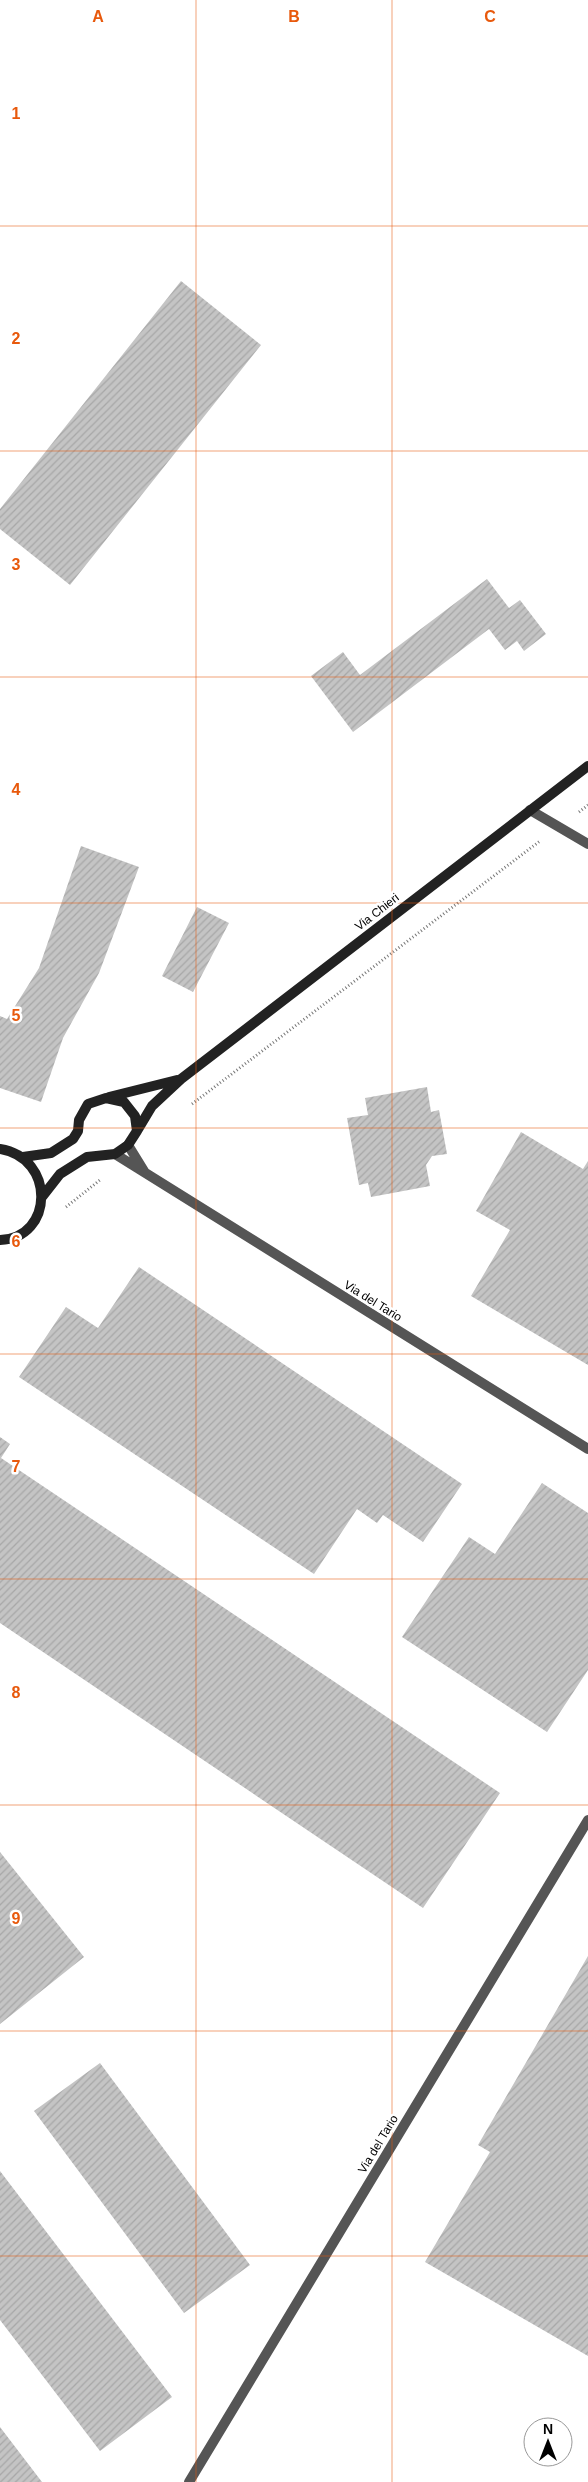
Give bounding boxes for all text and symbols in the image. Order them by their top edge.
text: A [92,8,104,25]
text: B [288,8,300,25]
text: C [484,8,496,25]
text: 1 [12,105,21,122]
text: 2 [12,330,21,347]
text: 3 [12,556,21,573]
text: 4 [12,781,21,798]
street label: Via Chieri [352,891,402,933]
text: 5 [12,1007,21,1024]
text: 6 [12,1233,21,1250]
street label: Via del Tario [341,1278,405,1324]
text: 7 [12,1458,21,1475]
text: 8 [12,1684,21,1701]
text: 9 [12,1910,21,1927]
street label: Via del Tario [355,2112,401,2176]
north arrow [523,2417,573,2467]
text: N [543,2421,553,2437]

